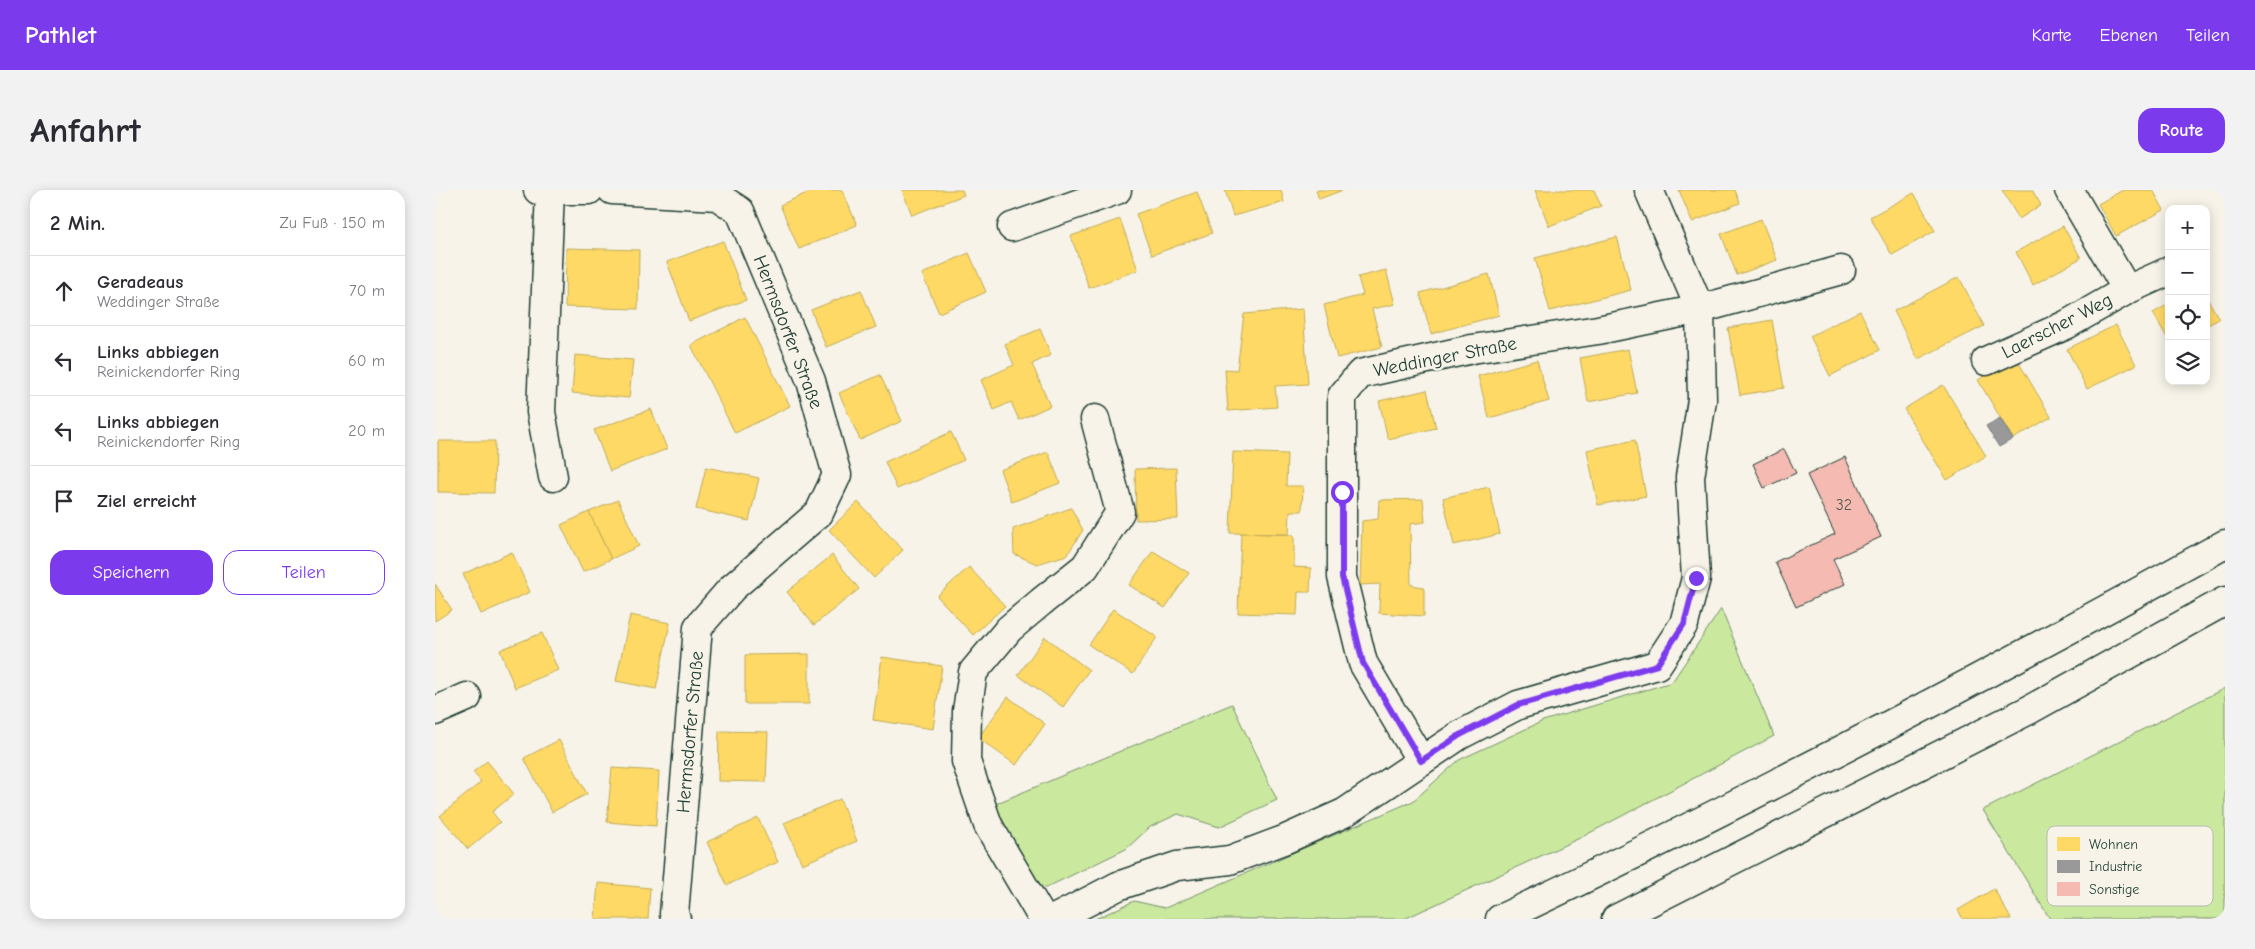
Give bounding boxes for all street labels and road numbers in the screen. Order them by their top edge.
street label: Hermsdorfer Straße [749,252,827,412]
street label: Laerscher Weg [1998,289,2116,363]
street label: Weddinger Straße [1371,332,1519,382]
street label: Hermsdorfer Straße [672,650,708,814]

